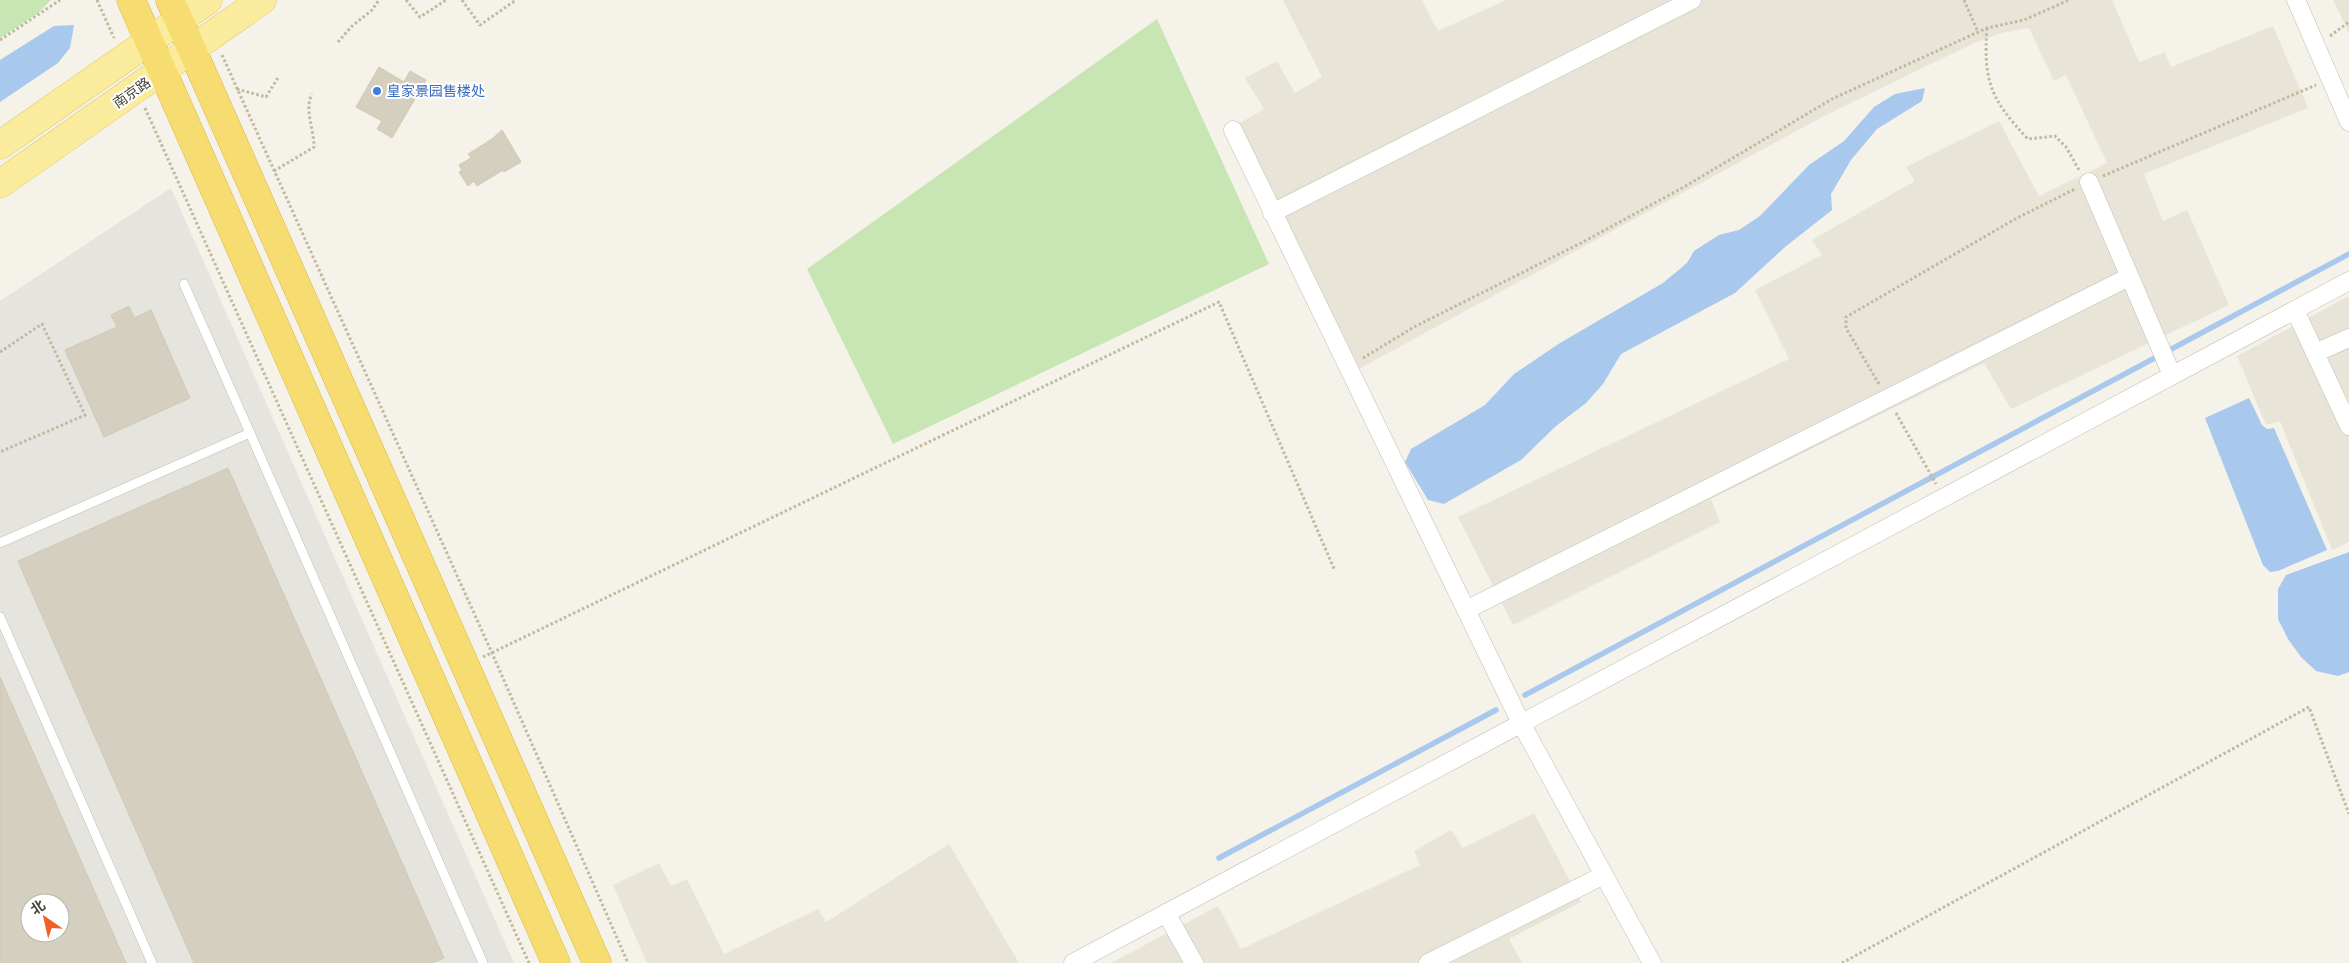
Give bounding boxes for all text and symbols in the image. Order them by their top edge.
street label: 南京路 [110,74,154,112]
place label: 皇家景园售楼处 [387,83,485,100]
marker: 皇家景园售楼处 [371,85,383,97]
north arrow [20,893,70,943]
text: 北 [27,897,49,919]

